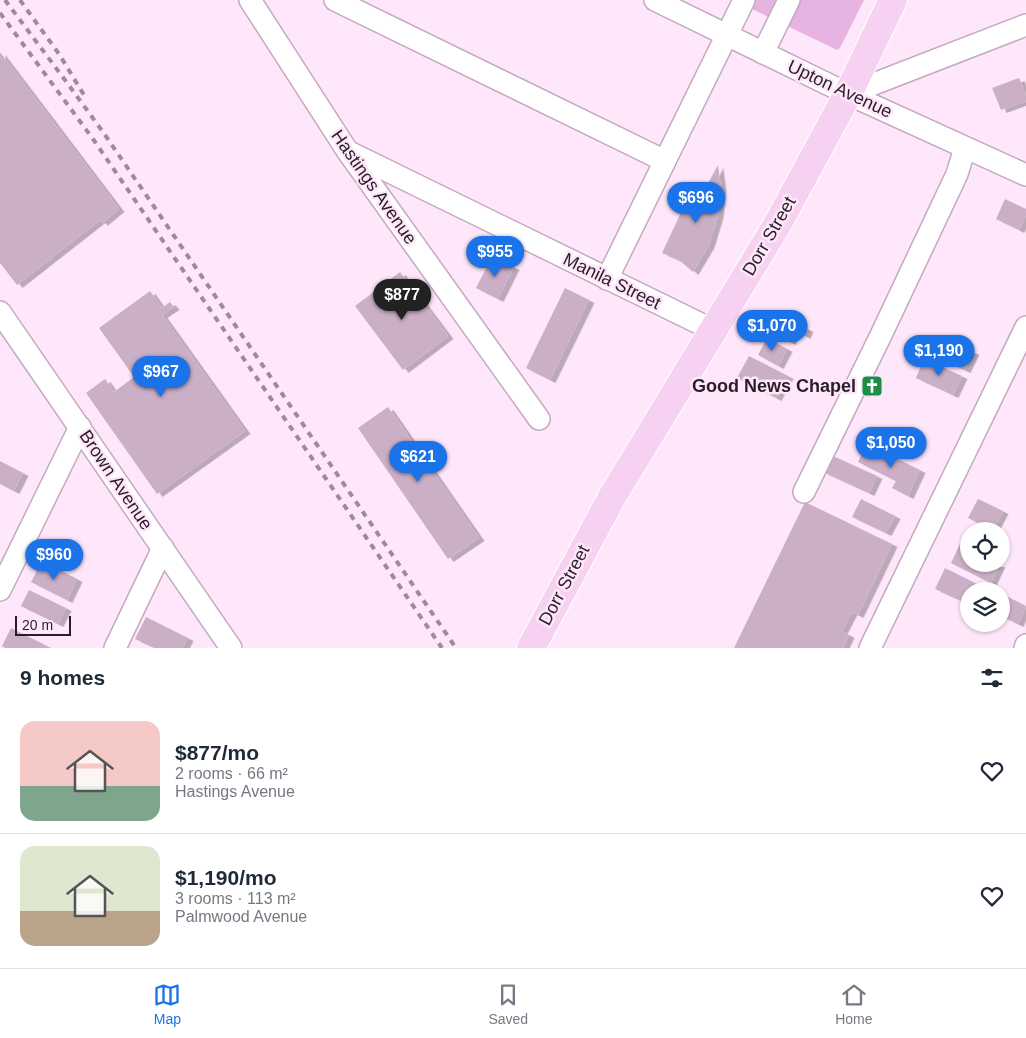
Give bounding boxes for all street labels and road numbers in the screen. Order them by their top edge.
street label: Upton Avenue [785,56,895,122]
street label: Hastings Avenue [327,126,421,248]
street label: Dorr Street [738,193,800,279]
street label: Manila Street [560,249,664,313]
street label: Brown Avenue [75,426,157,534]
street label: Dorr Street [535,541,593,629]

